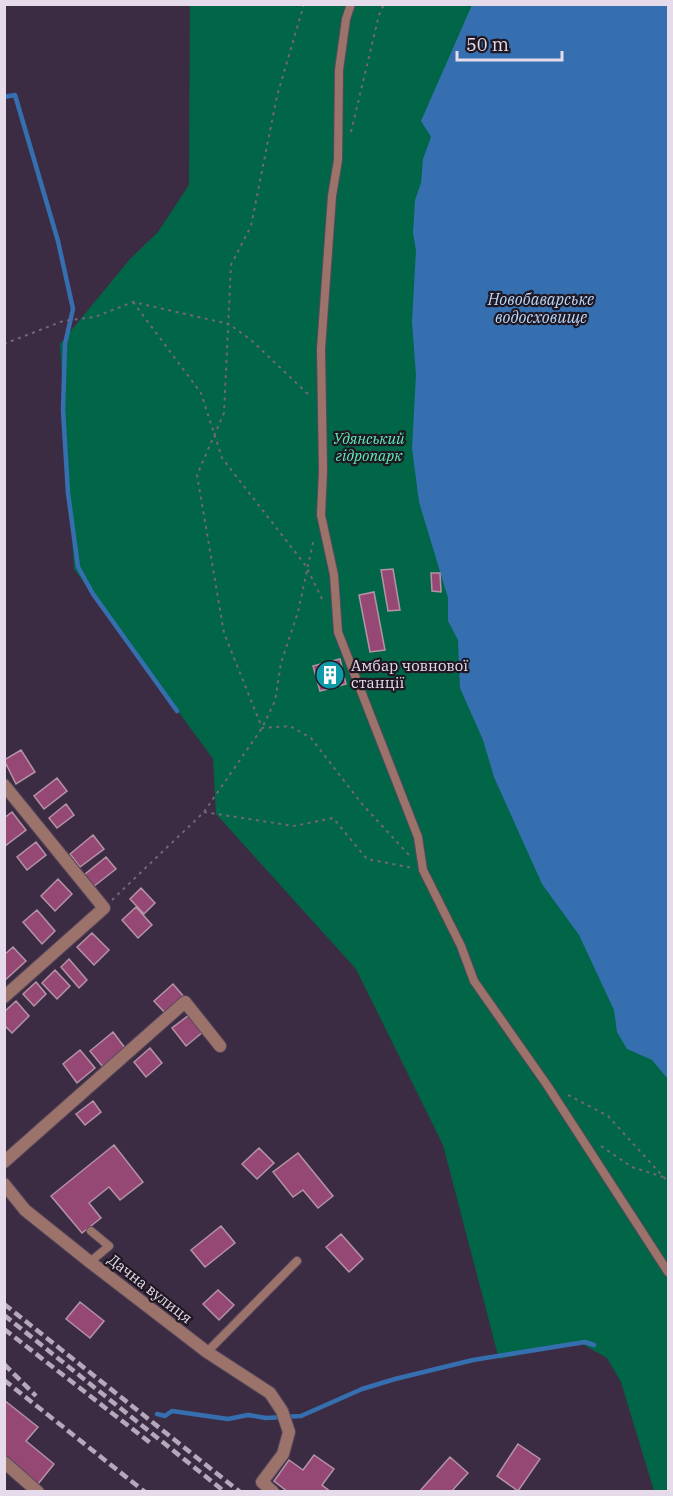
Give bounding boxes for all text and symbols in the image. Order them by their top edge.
scale bar [457,24,562,62]
text: 50 m [466,33,509,56]
water label: Новобаварське водосховище [487,289,594,327]
park label: Удянський гідропарк [333,429,405,465]
place label: Амбар човнової станції [351,656,468,692]
building icon: Амбар човнової станції [314,659,346,691]
street label: Дачна вулиця [104,1250,196,1328]

